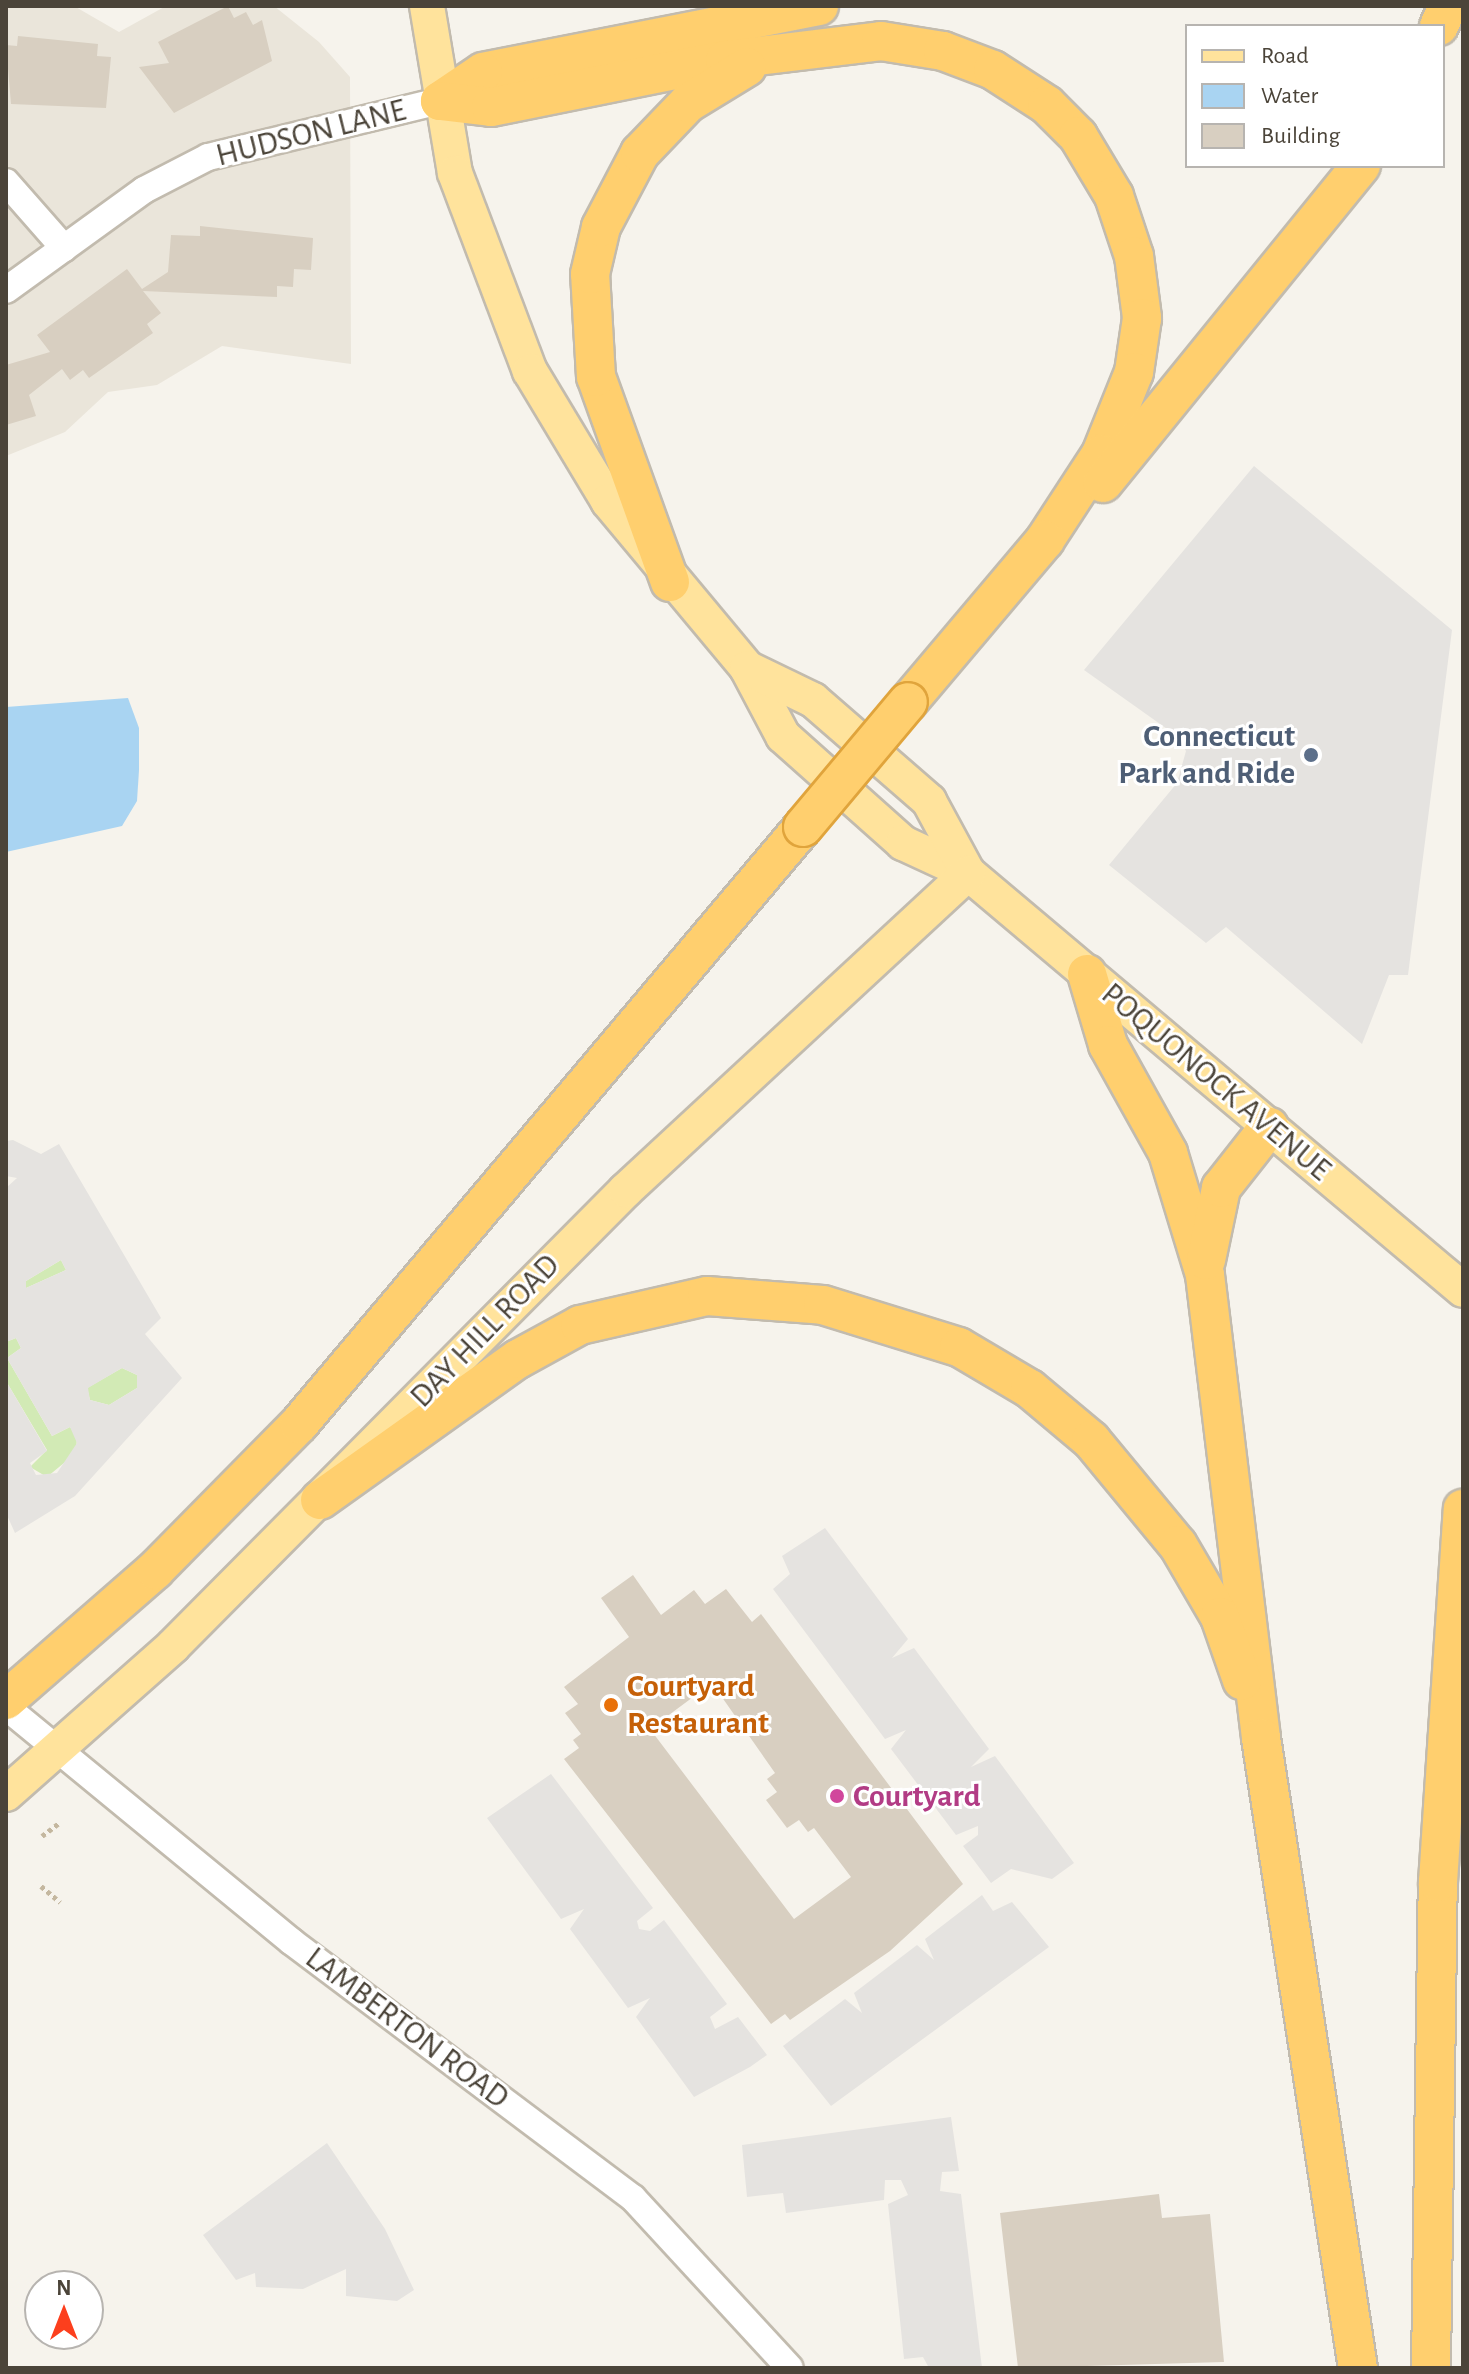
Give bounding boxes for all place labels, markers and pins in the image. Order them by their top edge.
place label: Connecticut Park and Ride [1118,718,1295,793]
marker: Connecticut Park and Ride [1302,746,1320,764]
place label: Courtyard Restaurant [627,1668,769,1743]
marker: Courtyard Restaurant [602,1696,620,1714]
place label: Courtyard [853,1777,980,1815]
marker: Courtyard [828,1787,846,1805]

